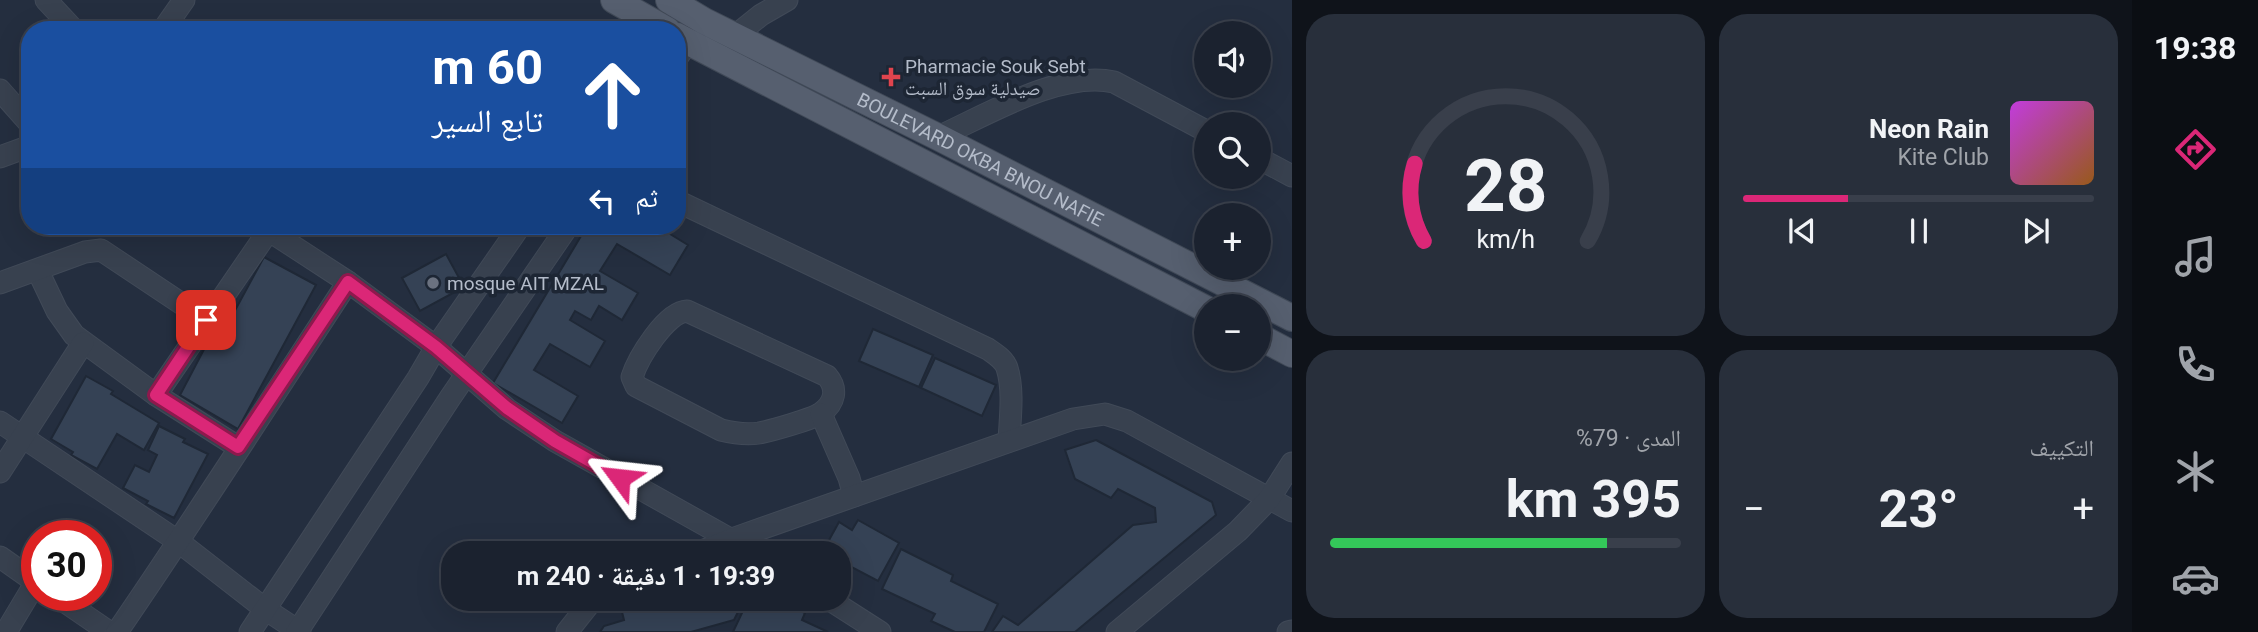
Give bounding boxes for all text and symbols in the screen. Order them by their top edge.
map controls [1194,21,1271,371]
button: sound [1194,21,1271,98]
text: 19:38 [2154,29,2236,67]
text: 60 m [432,39,543,96]
icon: ahead [567,49,658,140]
place label: Pharmacie Souk Sebt صيدلية سوق السبت [905,55,1086,100]
marker: Pharmacie Souk Sebt صيدلية سوق السبت [883,69,899,85]
street label: BOULEVARD OKBA BNOU NAFIE [853,88,1108,232]
text: تابع السير [432,102,543,140]
button: search [1194,112,1271,189]
text: Neon Rain [1869,114,1989,144]
icon: directions [2171,125,2220,174]
text: 28 [1464,144,1547,230]
text: Kite Club [1897,144,1989,171]
icon: left [583,182,621,220]
text: ثم [635,183,658,213]
button: + [1194,203,1271,280]
icon: previous [1783,212,1821,250]
icon: pause [1900,212,1938,250]
icon: next [2017,212,2055,250]
text: km/h [1476,225,1535,254]
icon: music [2171,232,2220,281]
place label: mosque AIT MZAL [447,272,604,295]
marker: mosque AIT MZAL [425,275,441,291]
pin [176,290,236,350]
button: − [1194,294,1271,371]
icon: arrive [187,301,225,339]
icon: phone [2171,340,2220,389]
text: المدى · 79% [1576,425,1681,452]
text: التكييف [2029,435,2094,462]
position arrow [583,441,657,515]
icon: climate [2171,447,2220,496]
text: 395 km [1506,469,1681,530]
text: 23° [1879,479,1959,540]
text: − [1743,487,1765,531]
text: + [2072,487,2094,531]
speed limit sign: 30 [21,520,112,611]
icon: car [2171,554,2220,603]
text: 19:39 · 1 دقيقة · 240 m [517,561,775,591]

